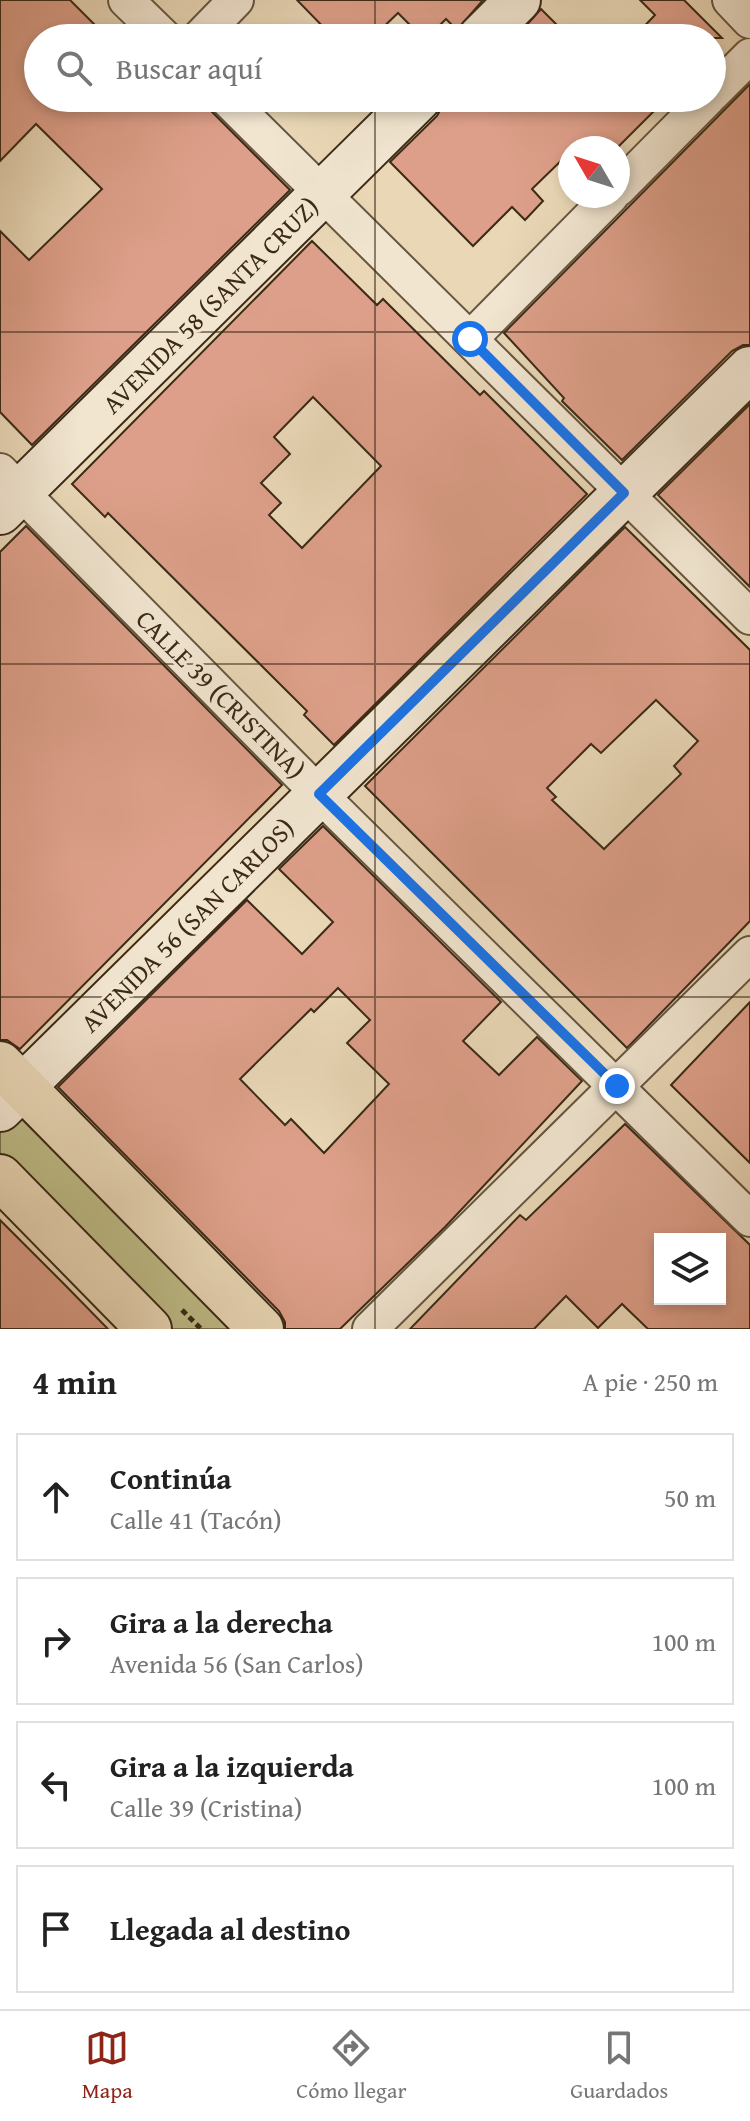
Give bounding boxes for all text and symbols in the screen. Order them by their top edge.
search box [24,24,726,112]
icon: search [52,46,96,90]
text: Buscar aquí [116,46,262,90]
north arrow [558,136,630,208]
street label: AVENIDA 58 (SANTA CRUZ) [93,188,327,422]
route start [452,321,488,357]
street label: CALLE 39 (CRISTINA) [127,600,315,788]
street label: AVENIDA 56 (SAN CARLOS) [71,809,303,1041]
route end [599,1068,635,1104]
map controls [654,1233,726,1305]
button: layers [654,1233,726,1305]
text: 4 min [32,1357,117,1406]
text: A pie · 250 m [583,1362,718,1401]
text: Continúa [110,1456,232,1500]
icon: ahead [34,1475,78,1519]
text: 50 m [664,1478,716,1517]
text: Calle 41 (Tacón) [110,1500,282,1539]
text: Gira a la derecha [110,1600,333,1644]
icon: right [34,1619,78,1663]
text: 100 m [651,1622,716,1661]
text: Avenida 56 (San Carlos) [110,1644,364,1683]
text: Gira a la izquierda [110,1744,354,1788]
icon: left [34,1763,78,1807]
text: 100 m [651,1766,716,1805]
text: Calle 39 (Cristina) [110,1788,302,1827]
icon: arrive [34,1907,78,1951]
text: Llegada al destino [110,1907,351,1951]
tab: Mapa [82,2026,133,2106]
tab: Cómo llegar [296,2026,407,2106]
tab: Guardados [570,2026,668,2106]

